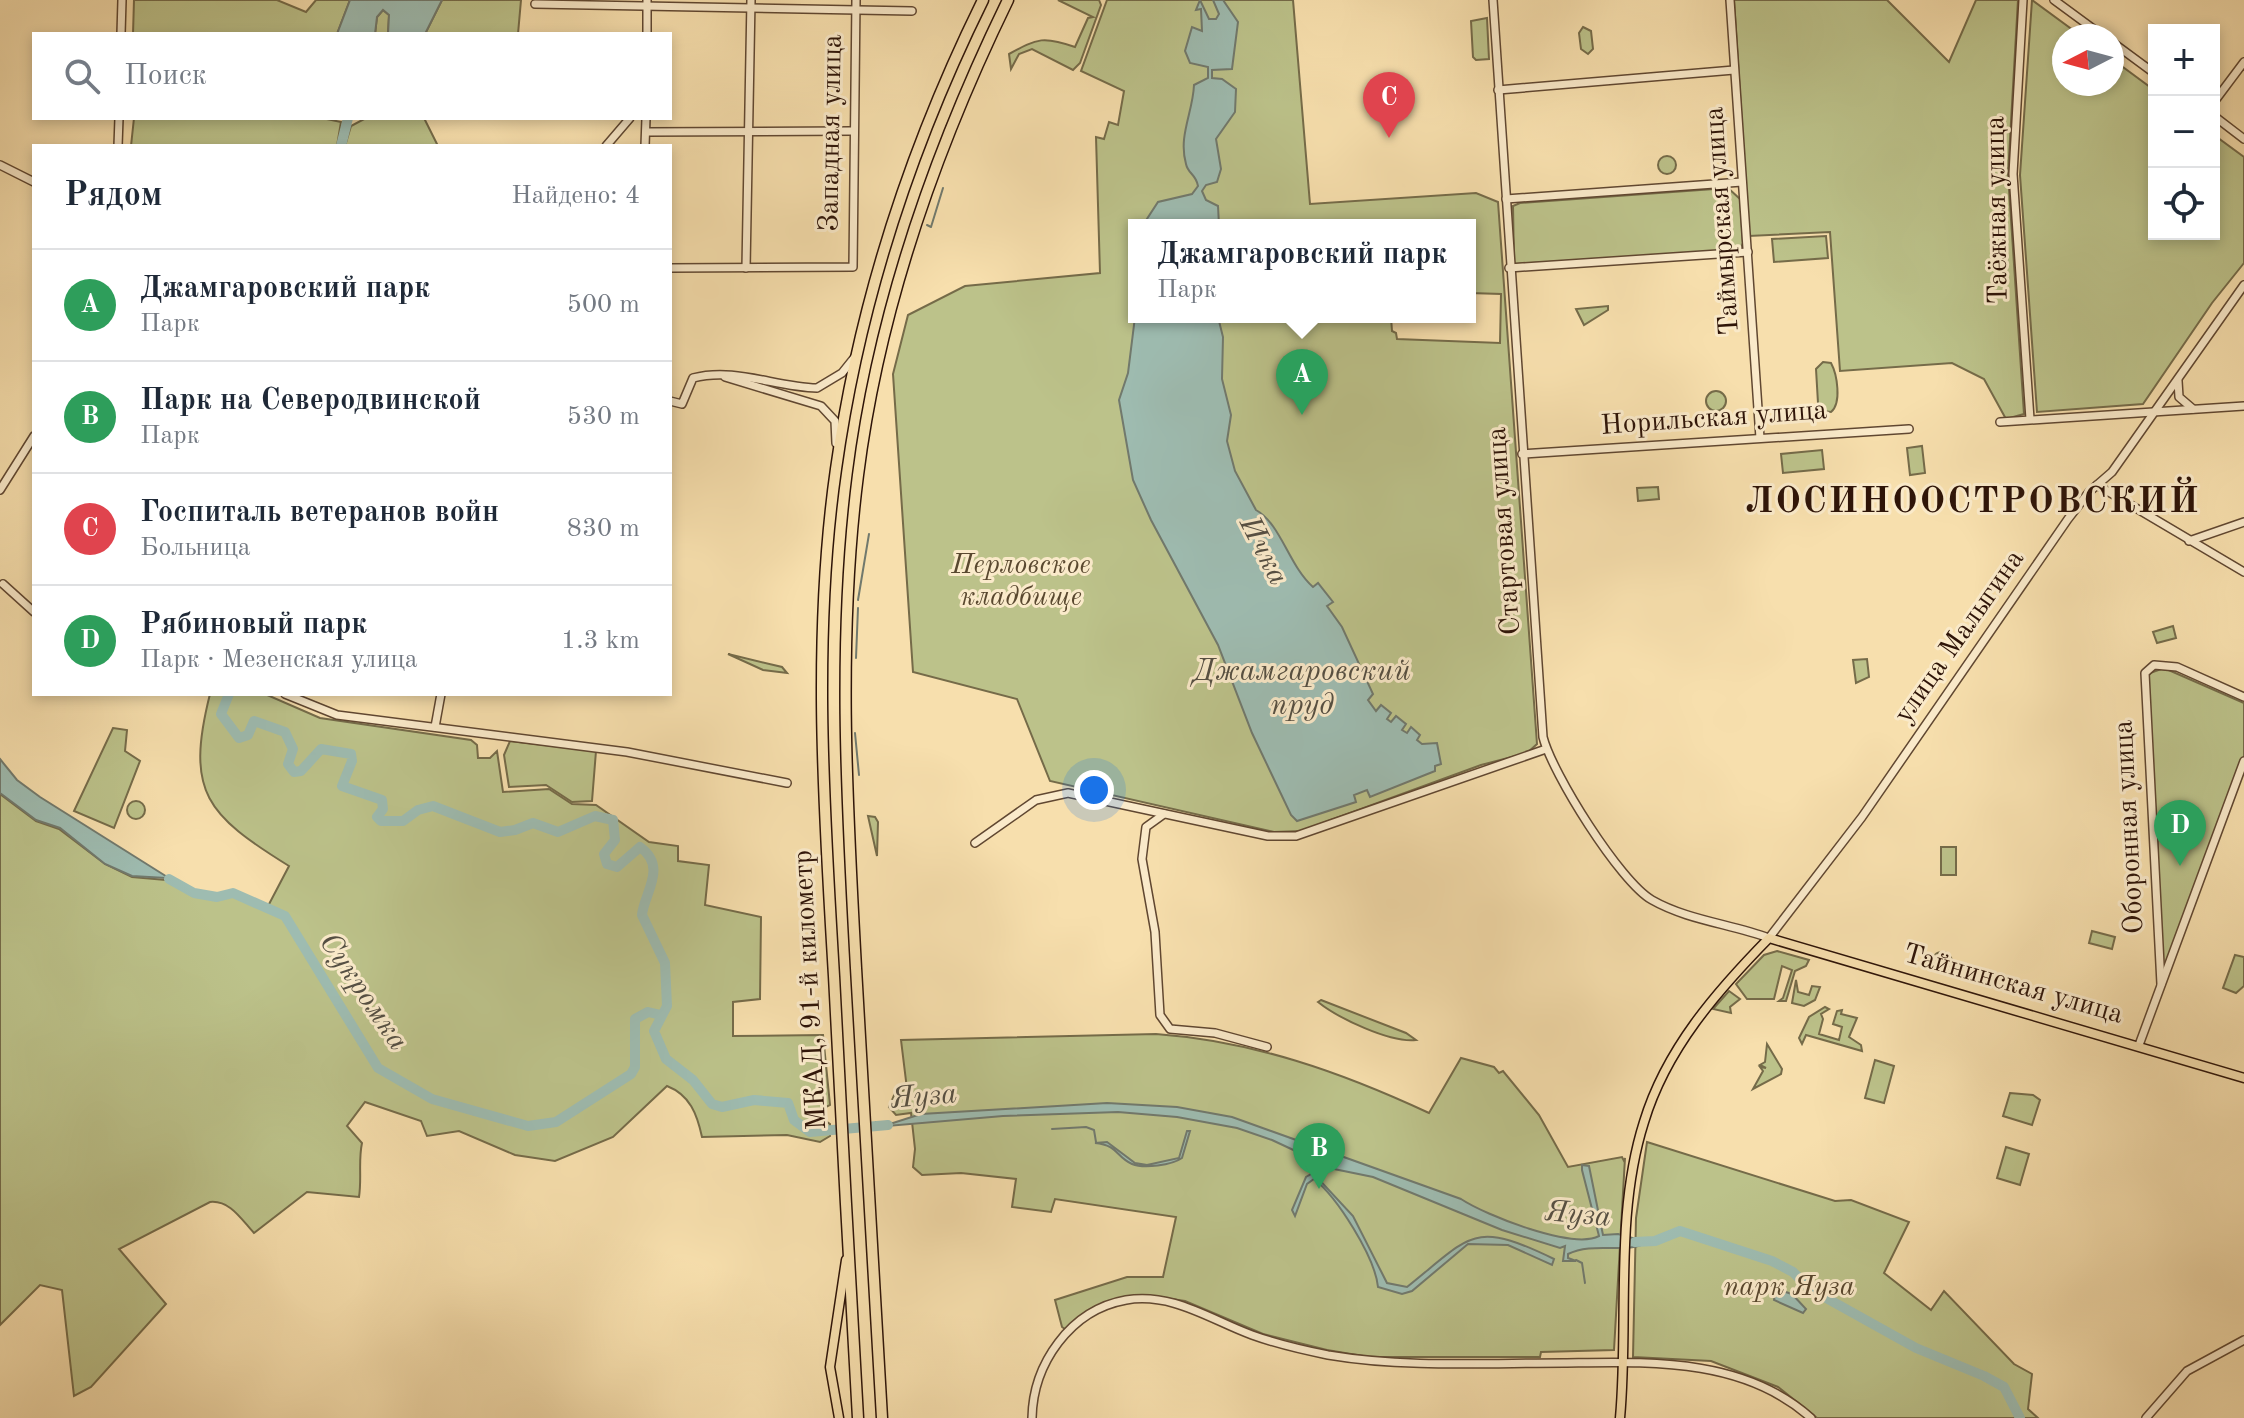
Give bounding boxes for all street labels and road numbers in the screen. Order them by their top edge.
street label: Западная улица [816,34,848,232]
street label: Таймырская улица [1701,106,1745,336]
street label: Таёжная улица [1982,115,2014,305]
street label: Норильская улица [1600,397,1828,441]
street label: Стартовая улица [1484,426,1526,636]
street label: улица Малыгина [1890,545,2030,729]
street label: Оборонная улица [2110,719,2150,935]
street label: МКАД, 91-й километр [790,849,832,1131]
street label: Тайнинская улица [1900,940,2126,1030]

